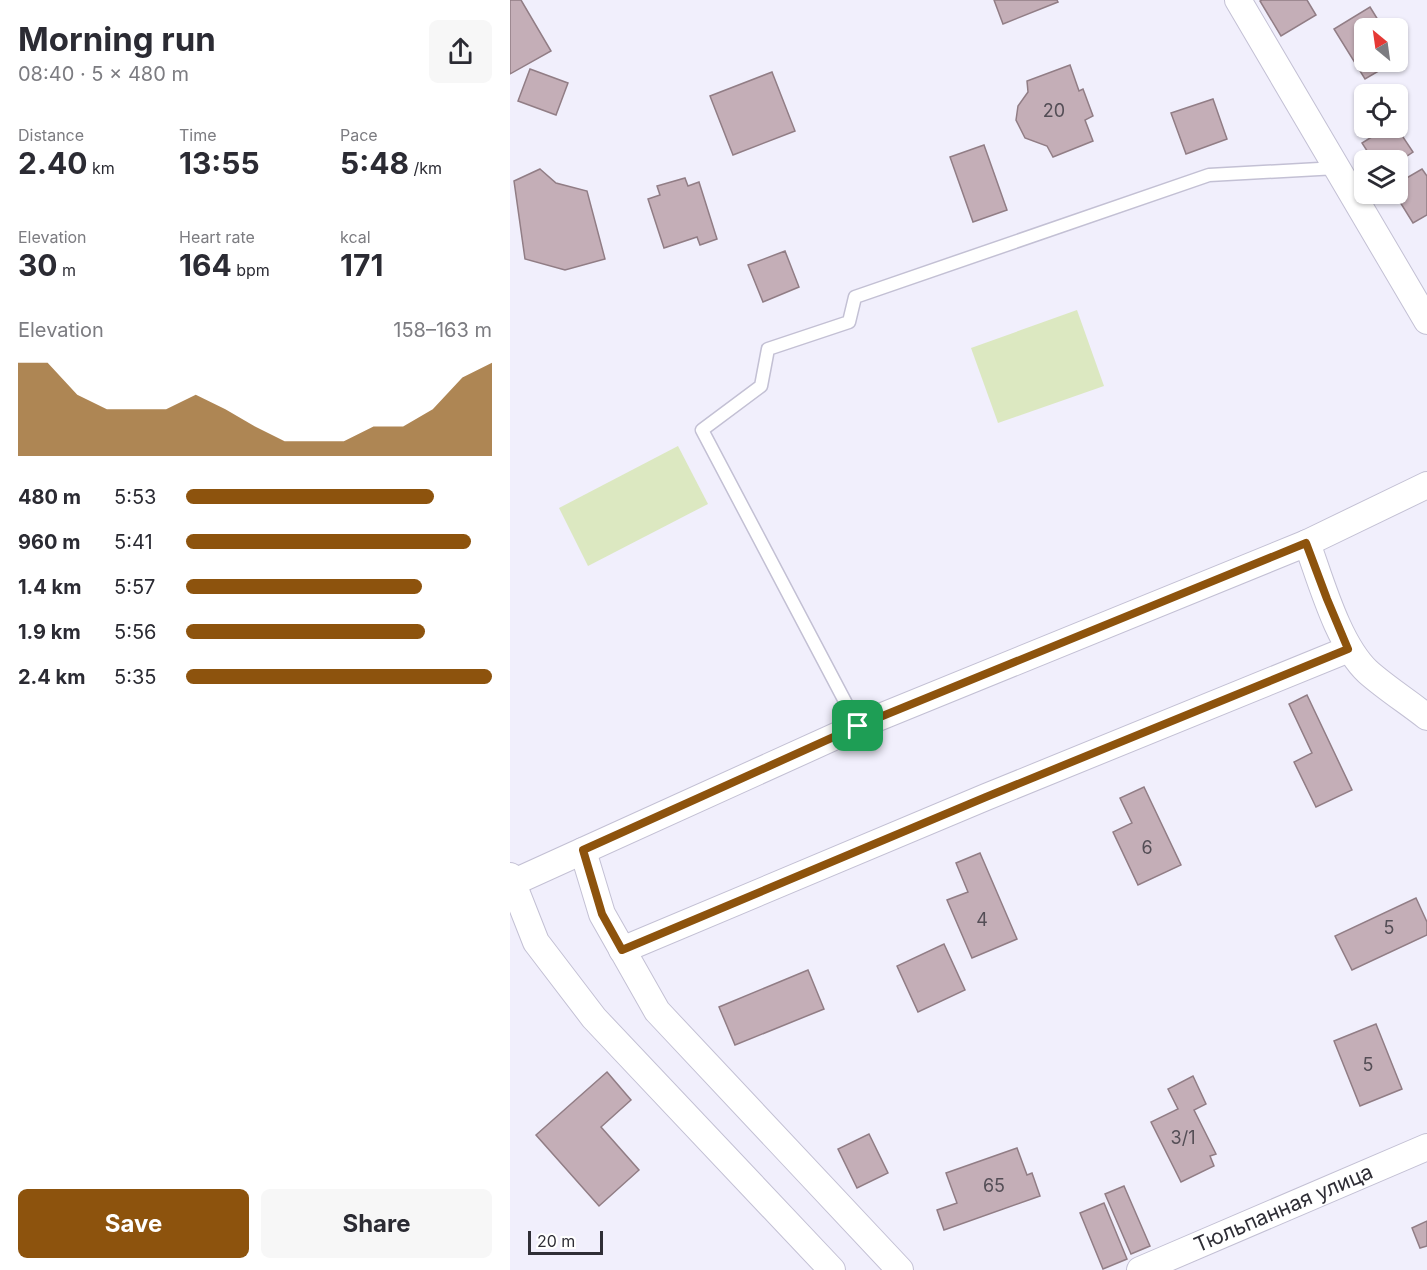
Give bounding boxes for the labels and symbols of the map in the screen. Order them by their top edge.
north arrow [1354,18,1408,72]
house number: 20 [1043,100,1065,121]
pin [832,700,883,751]
house number: 6 [1141,837,1153,858]
house number: 4 [976,909,988,930]
house number: 5 [1384,917,1394,938]
house number: 5 [1363,1054,1373,1075]
house number: 3/1 [1171,1127,1195,1148]
street label: Тюльпанная улица [1190,1159,1376,1257]
house number: 65 [983,1175,1005,1196]
scale bar [528,1228,603,1256]

